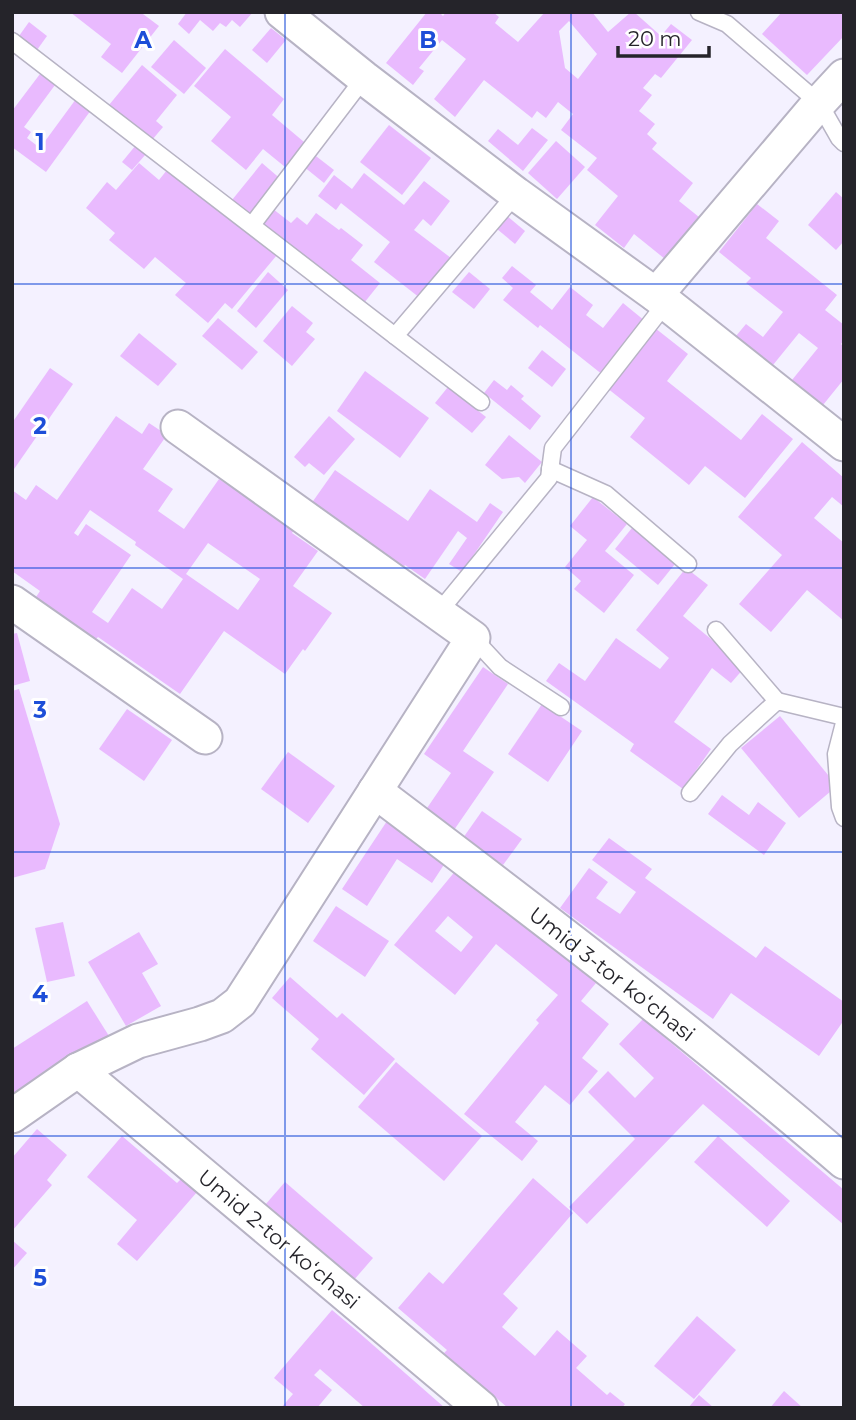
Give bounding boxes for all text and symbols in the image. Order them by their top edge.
scale bar [618,14,709,58]
text: A [133,26,152,54]
text: B [419,26,437,54]
text: 20 m [628,26,682,51]
text: 1 [35,128,45,156]
text: 2 [33,412,47,440]
text: 3 [32,696,47,724]
street label: Umid 3-tor koʻchasi [524,901,700,1047]
text: 4 [32,980,48,1008]
street label: Umid 2-tor koʻchasi [193,1164,365,1314]
text: 5 [33,1264,47,1292]

